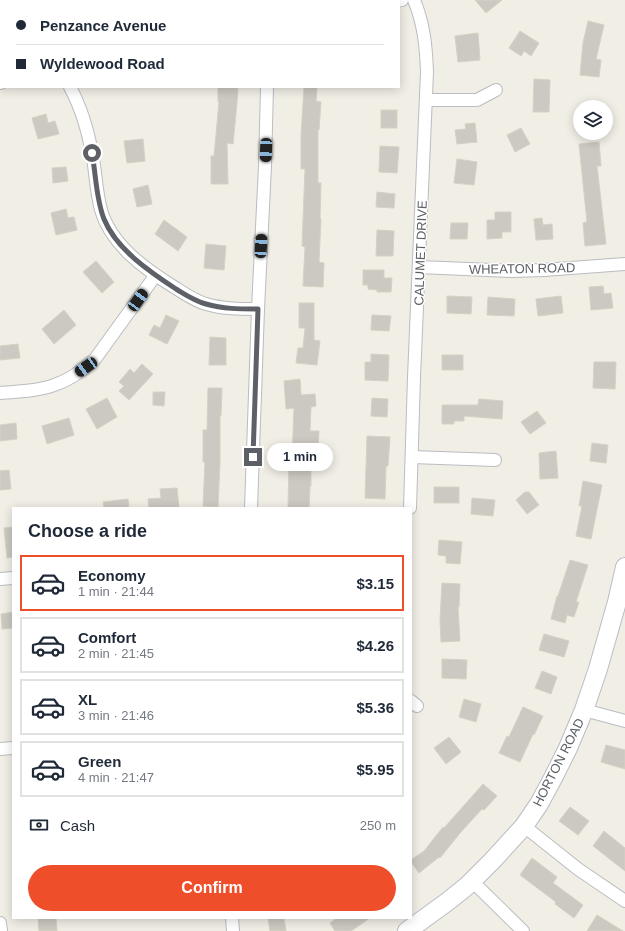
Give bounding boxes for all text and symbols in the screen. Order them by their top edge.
text: Penzance Avenue [40,17,166,34]
text: Wyldewood Road [40,55,165,72]
map controls [573,100,613,140]
button: layers [573,100,613,140]
car [260,138,272,162]
route start [83,144,101,162]
street label: CALUMET DRIVE [411,200,430,306]
car [254,234,268,258]
street label: WHEATON ROAD [469,260,575,277]
car [126,287,150,313]
car [73,355,99,379]
callout: 1 min [267,443,333,471]
route end [244,448,262,466]
text: 1 min [283,449,317,464]
text: Choose a ride [28,521,147,541]
icon: car [30,565,66,601]
text: Economy [78,567,146,584]
text: $3.15 [356,575,394,592]
text: 1 min · 21:44 [78,584,154,599]
icon: car [30,627,66,663]
text: Comfort [78,629,136,646]
text: $4.26 [356,637,394,654]
text: 2 min · 21:45 [78,646,154,661]
icon: car [30,689,66,725]
text: XL [78,691,97,708]
text: $5.36 [356,699,394,716]
text: 3 min · 21:46 [78,708,154,723]
street label: HORTON ROAD [530,716,587,809]
icon: car [30,751,66,787]
text: Green [78,753,121,770]
text: $5.95 [356,761,394,778]
text: 4 min · 21:47 [78,770,154,785]
icon: cash [28,814,50,836]
text: Cash [60,817,95,834]
text: 250 m [360,818,396,833]
button: Confirm [28,865,396,911]

